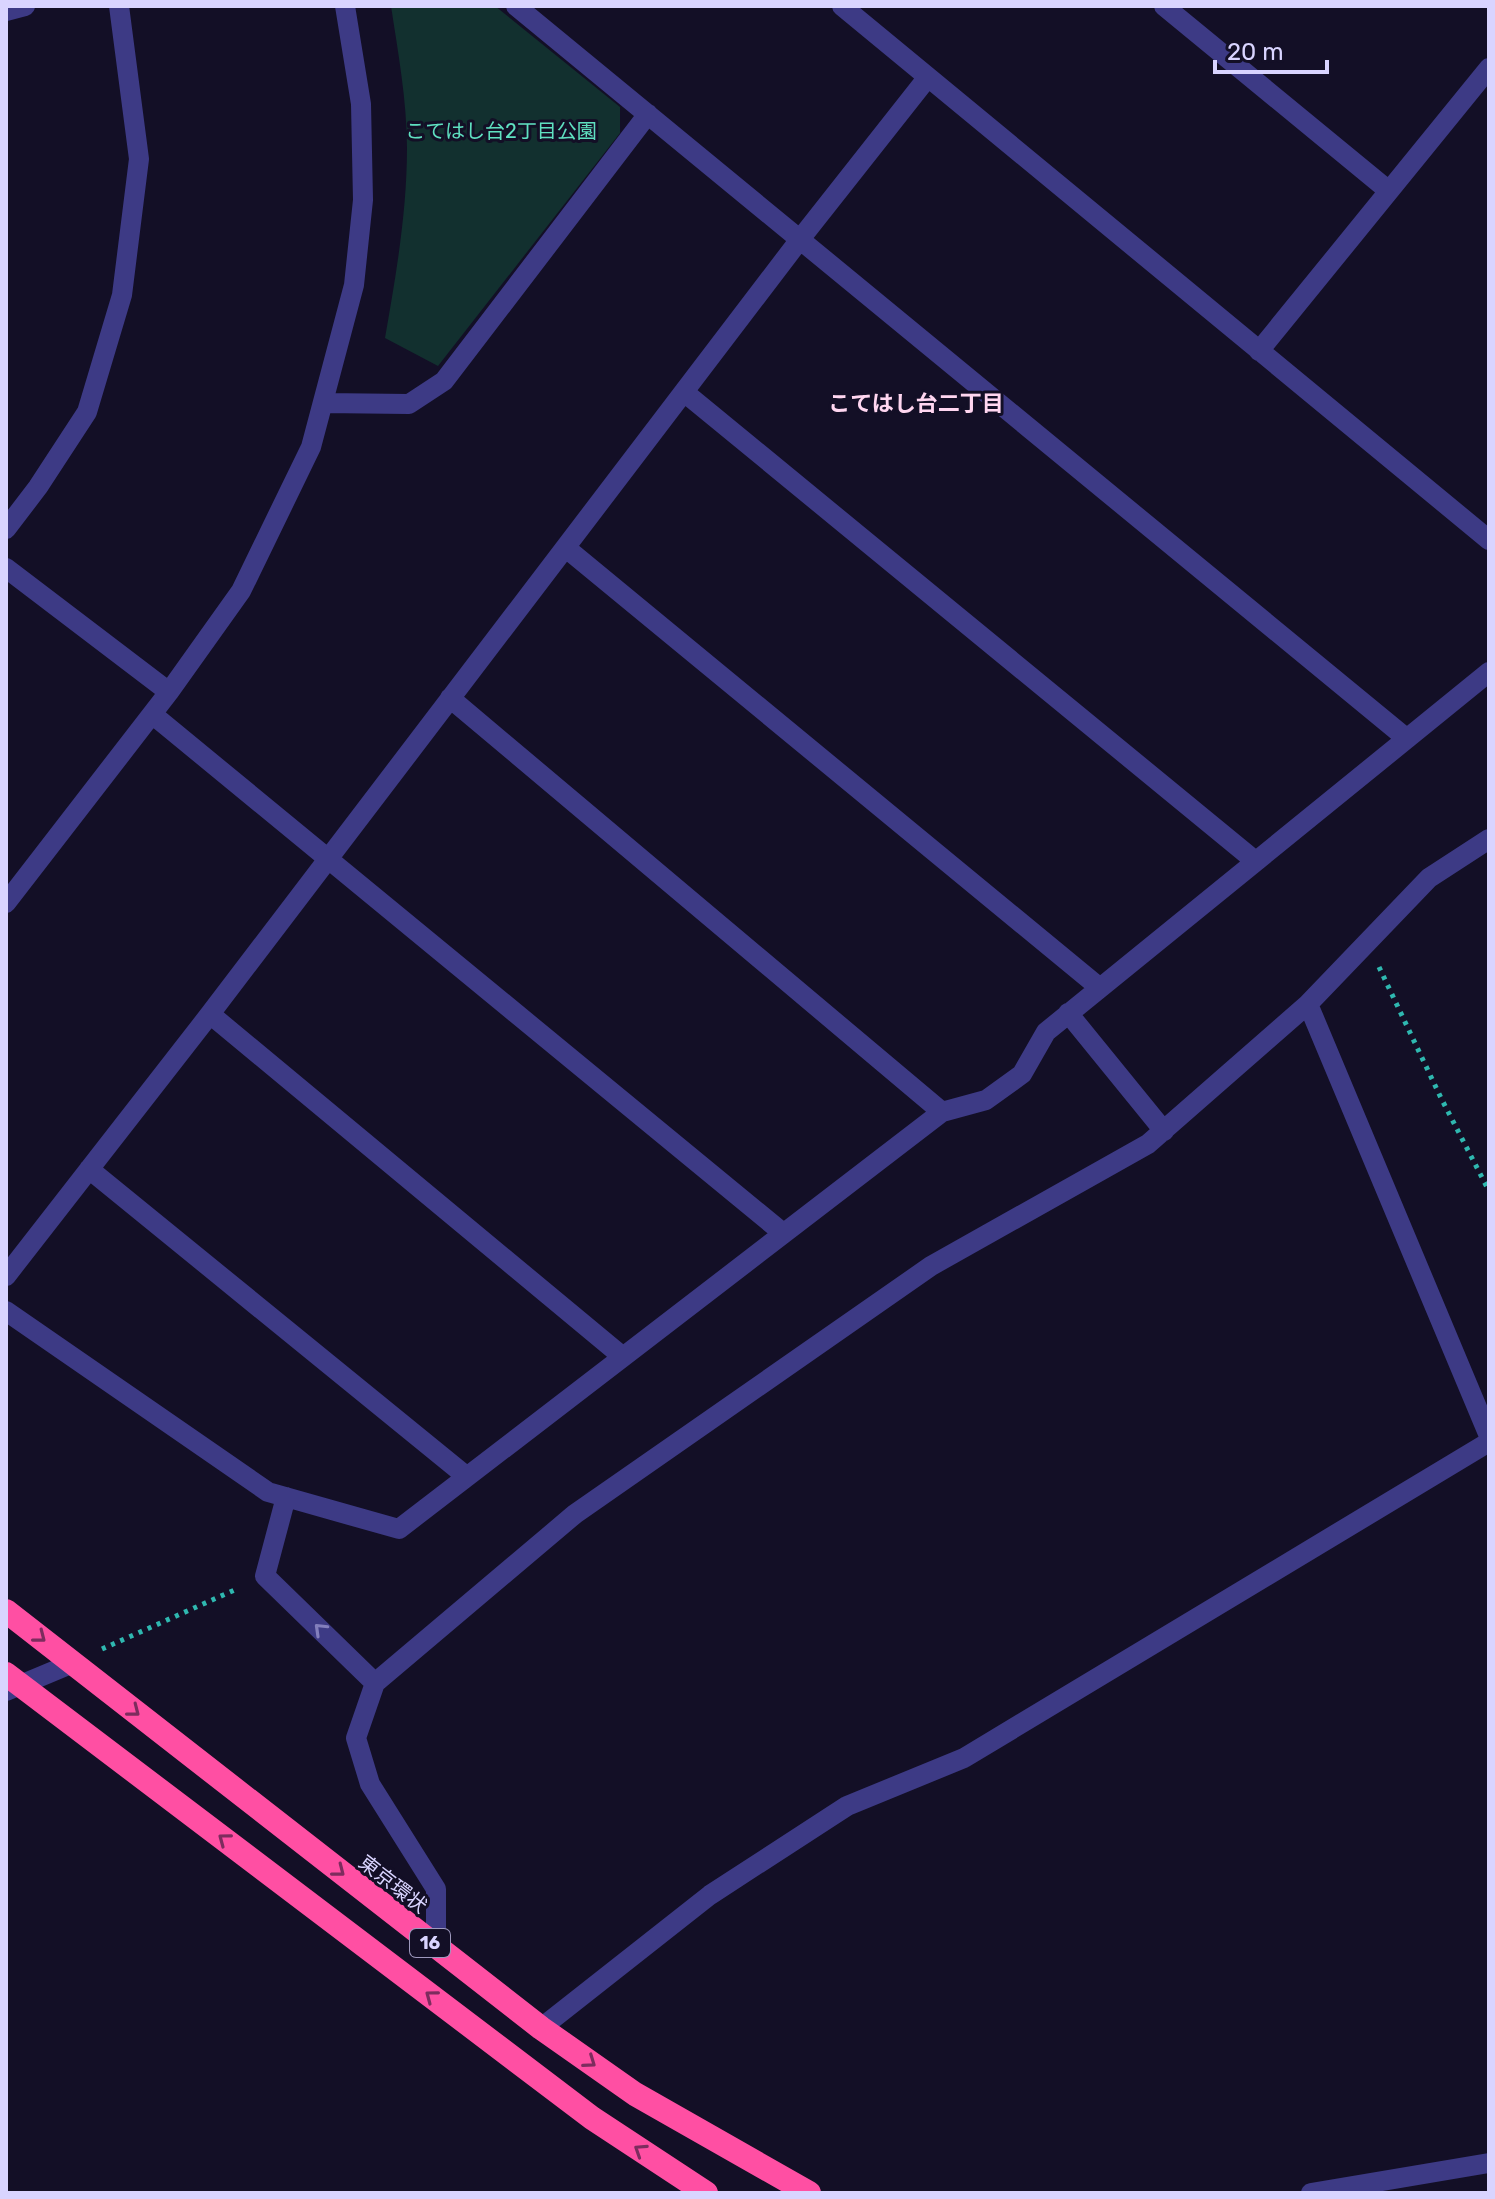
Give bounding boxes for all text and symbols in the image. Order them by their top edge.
scale bar [1215,24,1327,74]
text: 20 m [1227,38,1284,66]
park label: こてはし台2丁目公園 [405,119,597,143]
district label: こてはし台二丁目 [828,390,1004,417]
one-way arrow [315,1624,329,1639]
one-way arrow [31,1627,45,1641]
one-way arrow [125,1701,140,1715]
one-way arrow [218,1834,233,1848]
street label: 東京環状 [354,1850,432,1918]
one-way arrow [330,1862,345,1876]
road number: 16 [410,1929,450,1957]
one-way arrow [425,1991,440,2006]
one-way arrow [582,2052,596,2067]
one-way arrow [635,2145,649,2160]

